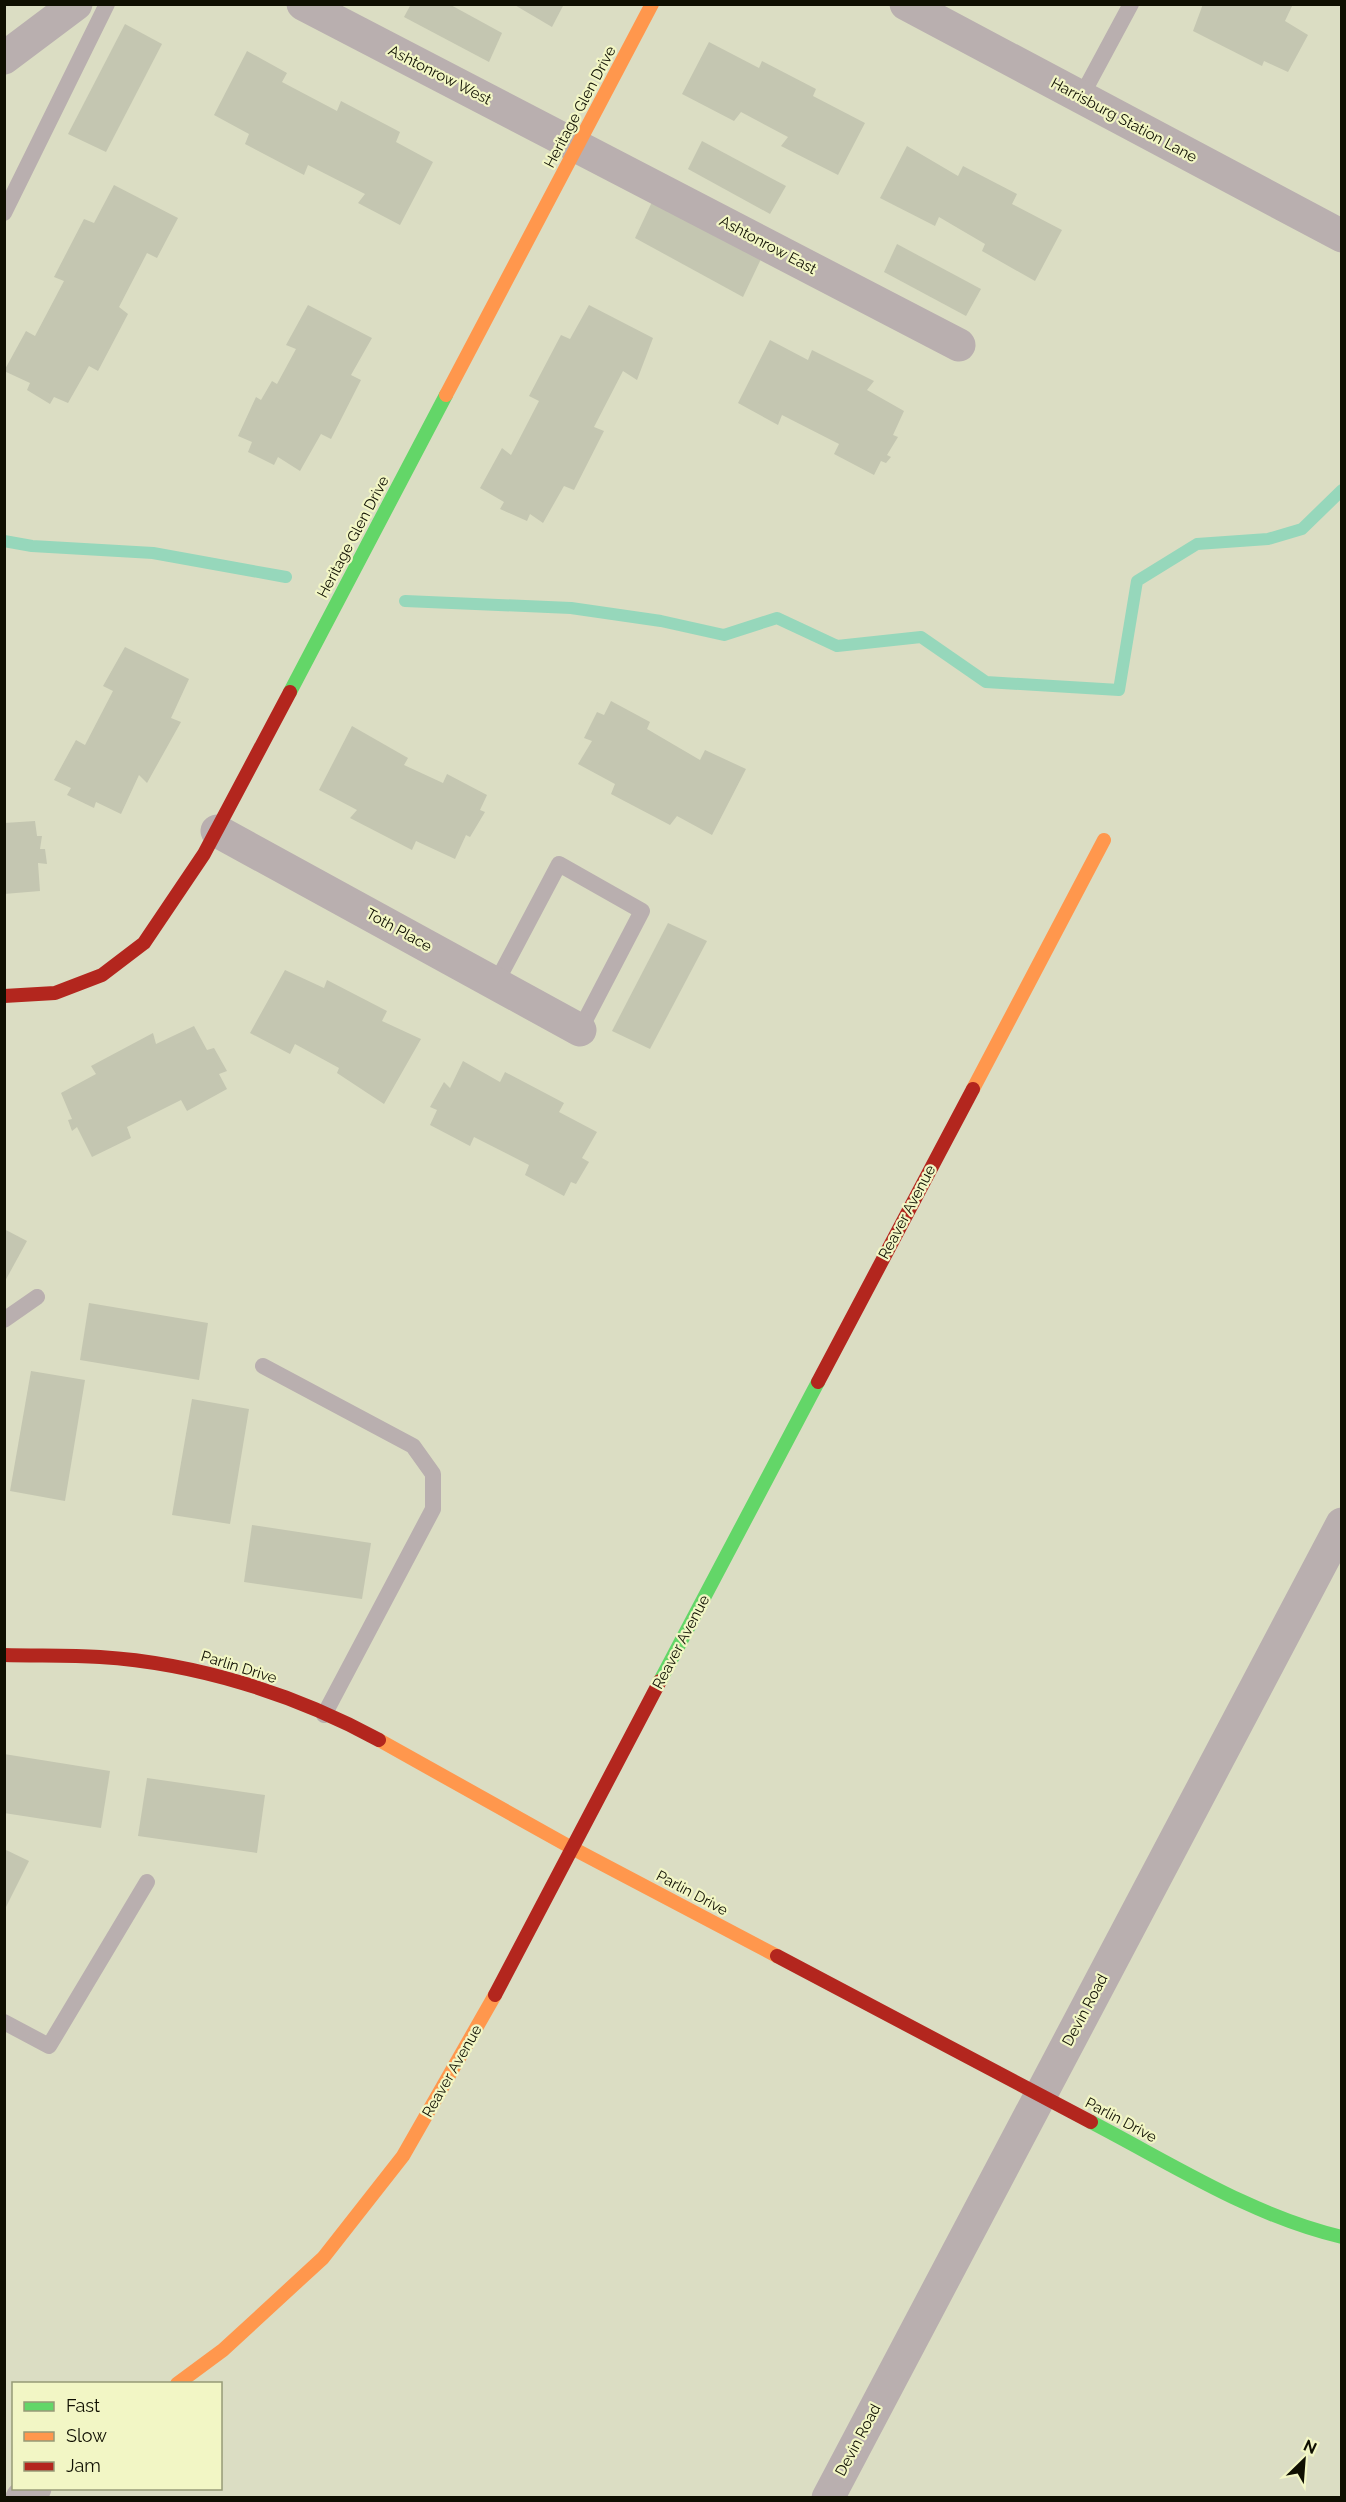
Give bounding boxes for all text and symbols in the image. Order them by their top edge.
street label: Ashtonrow West [386,41,494,109]
street label: Heritage Glen Drive [540,43,620,171]
street label: Harrisburg Station Lane [1048,74,1200,166]
street label: Ashtonrow East [716,212,820,278]
street label: Heritage Glen Drive [313,473,393,601]
street label: Toth Place [363,905,435,956]
street label: Reaver Avenue [875,1162,939,1262]
street label: Reaver Avenue [649,1592,713,1692]
street label: Parlin Drive [199,1647,279,1687]
street label: Parlin Drive [653,1867,731,1919]
street label: Devin Road [1058,1971,1112,2049]
street label: Reaver Avenue [418,2021,486,2120]
street label: Parlin Drive [1082,2094,1160,2146]
legend [12,2382,222,2490]
text: Fast [66,2395,100,2416]
street label: Devin Road [831,2401,885,2479]
text: Slow [66,2425,107,2446]
north arrow [1274,2430,1334,2490]
text: N [1301,2436,1320,2458]
text: Jam [66,2455,101,2476]

